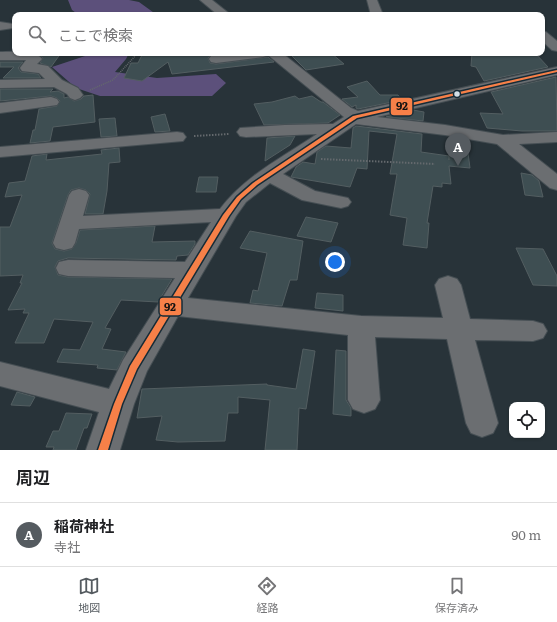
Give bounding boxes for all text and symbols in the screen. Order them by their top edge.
search box [12,12,545,56]
icon: search [26,23,48,45]
text: ここで検索 [58,23,133,46]
unlabelled marker [452,89,462,99]
line badge: 92 [390,97,413,116]
text: 92 [396,97,408,113]
pin: A [445,133,471,166]
your location [325,252,345,272]
line badge: 92 [159,297,182,316]
text: 92 [164,298,176,314]
map controls [509,402,545,438]
button: locate [509,402,545,438]
text: 周辺 [16,464,50,489]
text: 稲荷神社 [54,514,114,537]
text: A [24,525,34,544]
text: 90 m [511,525,541,544]
text: 寺社 [54,537,80,556]
tab: 地図 [78,575,100,615]
tab: 経路 [256,575,278,615]
tab: 保存済み [435,575,479,615]

